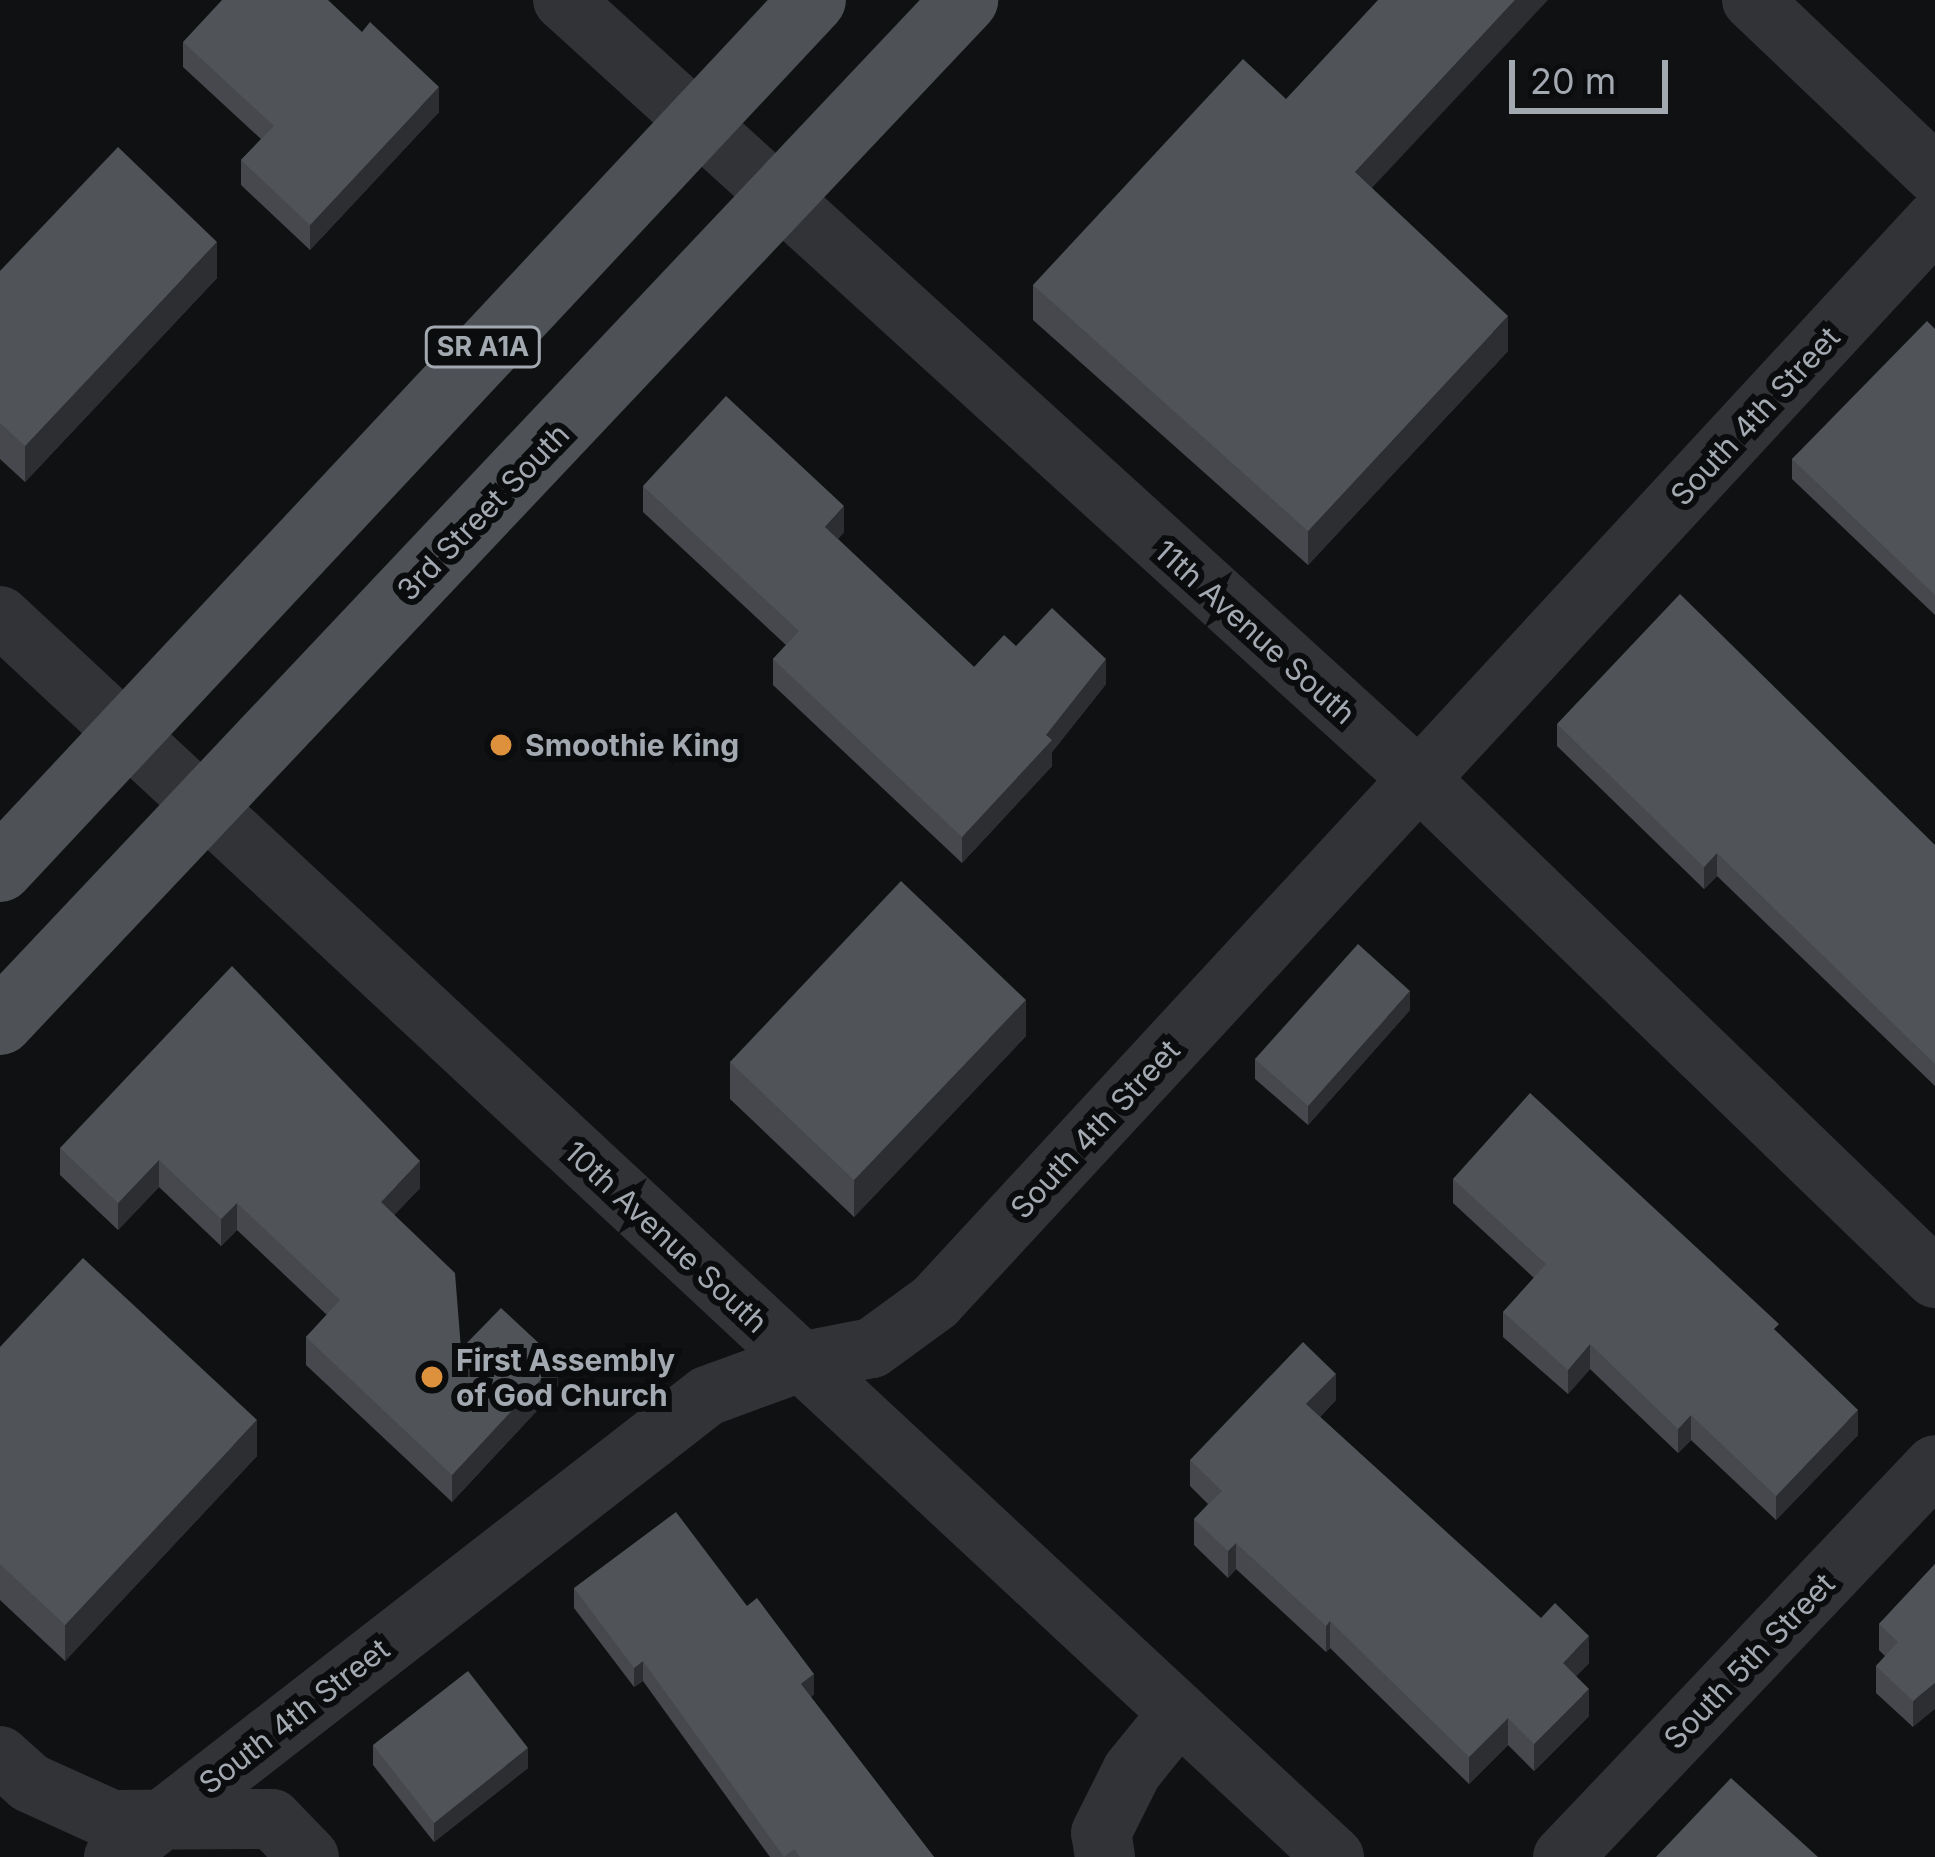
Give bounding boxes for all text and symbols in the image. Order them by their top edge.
scale bar [1515,36,1674,110]
text: 20 m [1530,59,1616,103]
street label: South 4th Street [1663,319,1847,513]
road number: SR A1A [423,326,543,368]
street label: 3rd Street South [390,416,576,608]
street label: 11th Avenue South [1147,533,1363,731]
place label: Smoothie King [525,727,739,763]
marker: Smoothie King [488,732,514,758]
street label: South 4th Street [1003,1032,1187,1226]
street label: 10th Avenue South [557,1134,775,1340]
place label: First Assembly of God Church [456,1342,675,1412]
marker: First Assembly of God Church [419,1364,445,1390]
street label: South 5th Street [1656,1566,1842,1756]
street label: South 4th Street [192,1631,396,1801]

